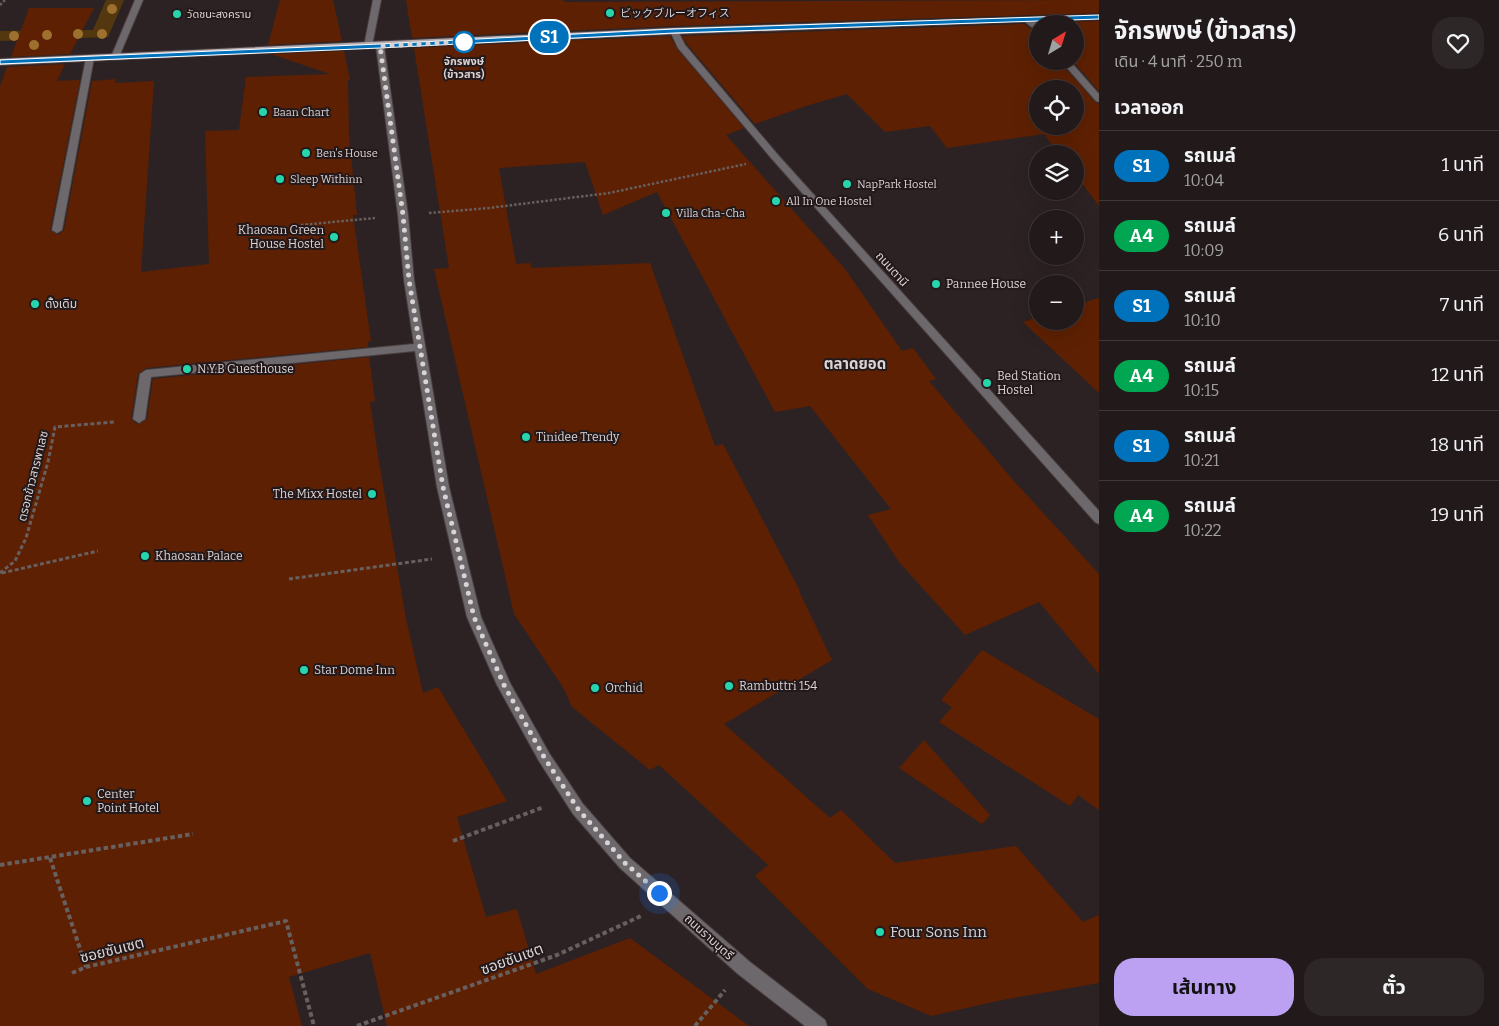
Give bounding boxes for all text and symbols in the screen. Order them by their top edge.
marker: ビックブルーオフィス [604,7,616,19]
place label: ビックブルーオフィス [620,7,730,20]
marker: วัดชนะสงคราม [171,8,183,20]
place label: วัดชนะสงคราม [187,8,251,21]
north arrow [1029,15,1084,70]
map controls [1029,15,1084,330]
text: จักรพงษ์ (ข้าวสาร) [1114,17,1296,45]
button: heart [1432,17,1484,69]
line badge: S1 [526,21,572,53]
text: S1 [540,26,558,48]
marker: จักรพงษ์ (ข้าวสาร) [453,31,475,53]
text: เดิน · 4 นาที · 250 m [1114,52,1242,71]
place label: จักรพงษ์ (ข้าวสาร) [443,55,485,81]
button: locate [1029,80,1084,135]
text: เวลาออก [1114,96,1184,119]
marker: Baan Chart [257,106,269,118]
place label: Baan Chart [273,106,330,119]
text: รถเมล์ [1184,144,1236,167]
button: layers [1029,145,1084,200]
marker: Ben's House [300,147,312,159]
place label: Ben's House [316,147,378,160]
text: 1 นาที [1442,153,1484,176]
text: S1 [1132,155,1151,177]
text: 10:04 [1184,171,1224,190]
marker: Sleep Withinn [274,173,286,185]
place label: Sleep Withinn [290,173,363,186]
marker: NapPark Hostel [841,178,853,190]
place label: NapPark Hostel [857,178,937,191]
marker: All In One Hostel [770,195,782,207]
place label: All In One Hostel [786,195,872,208]
marker: Villa Cha-Cha [660,207,672,219]
place label: Villa Cha-Cha [676,207,745,220]
button: + [1029,210,1084,265]
text: รถเมล์ [1184,214,1236,237]
place label: Khaosan Green House Hostel [238,223,325,251]
text: 6 นาที [1438,223,1484,246]
text: A4 [1130,225,1153,247]
marker: Khaosan Green House Hostel [328,231,340,243]
text: 10:09 [1184,241,1224,260]
street label: ถนนตานี [873,249,911,289]
button: − [1029,275,1084,330]
place label: Pannee House [946,277,1026,291]
marker: Pannee House [930,278,942,290]
text: รถเมล์ [1184,284,1236,307]
text: 7 นาที [1440,293,1484,316]
text: S1 [1132,295,1151,317]
place label: ดั้งเดิม [45,296,77,311]
marker: ดั้งเดิม [29,298,41,310]
text: 10:10 [1184,311,1221,330]
text: รถเมล์ [1184,354,1236,377]
district label: ตลาดยอด [824,355,886,373]
place label: N.Y.B Guesthouse [197,362,294,376]
marker: N.Y.B Guesthouse [181,363,193,375]
text: 12 นาที [1431,363,1484,386]
text: A4 [1130,365,1153,387]
place label: Bed Station Hostel [997,369,1061,397]
marker: Bed Station Hostel [981,377,993,389]
text: 10:15 [1184,381,1219,400]
text: รถเมล์ [1184,424,1236,447]
street label: ตรอกข้าวสารพาเลซ [15,429,51,523]
place label: Tinidee Trendy [536,430,620,444]
marker: Tinidee Trendy [520,431,532,443]
text: 18 นาที [1430,433,1484,456]
text: S1 [1132,435,1151,457]
text: 10:21 [1184,451,1219,470]
place label: The Mixx Hostel [273,487,363,501]
marker: The Mixx Hostel [366,488,378,500]
text: รถเมล์ [1184,494,1236,517]
text: 19 นาที [1430,503,1484,526]
text: A4 [1130,505,1153,527]
text: 10:22 [1184,521,1222,540]
place label: Khaosan Palace [155,549,243,563]
marker: Khaosan Palace [139,550,151,562]
place label: Star Dome Inn [314,663,395,677]
marker: Star Dome Inn [298,664,310,676]
place label: Rambuttri 154 [739,679,817,693]
marker: Rambuttri 154 [723,680,735,692]
place label: Orchid [605,681,643,695]
marker: Orchid [589,682,601,694]
place label: Center Point Hotel [97,787,160,815]
marker: Center Point Hotel [81,795,93,807]
your location [647,881,672,906]
street label: ถนนรามบุตรี [682,911,736,963]
place label: Four Sons Inn [890,923,987,941]
marker: Four Sons Inn [874,926,886,938]
street label: ซอยซันเซต [78,933,146,967]
street label: ซอยซันเซต [478,939,546,979]
button: เส้นทาง [1114,958,1294,1016]
button: ตั๋ว [1304,958,1484,1016]

